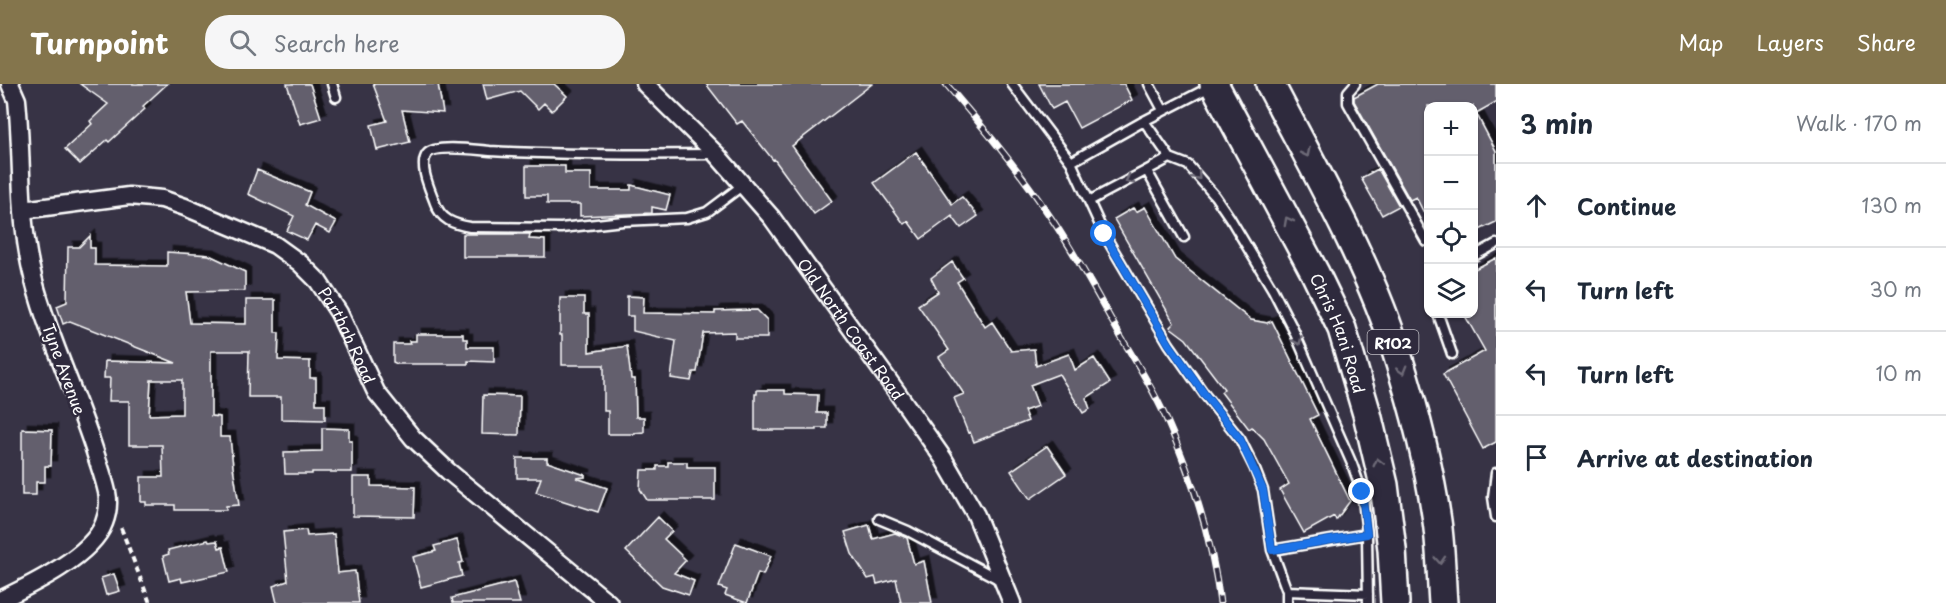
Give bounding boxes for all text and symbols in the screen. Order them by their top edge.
search box [205,15,625,69]
text: Turnpoint [30,21,169,64]
icon: search [226,26,259,59]
text: Search here [274,26,400,59]
text: Map [1679,26,1723,58]
text: Layers [1756,26,1824,58]
text: Share [1857,26,1916,58]
map controls [1424,102,1478,318]
button: + [1424,102,1478,156]
text: 3 min [1520,104,1593,143]
text: Walk · 170 m [1796,108,1922,138]
one-way arrow [1298,147,1310,158]
button: − [1424,156,1478,210]
one-way arrow [1190,169,1201,180]
one-way arrow [1125,173,1136,184]
icon: ahead [1520,189,1553,222]
text: Continue [1577,189,1676,222]
text: 130 m [1862,190,1922,220]
button: locate [1424,210,1478,264]
one-way arrow [1284,217,1295,227]
route start [1090,220,1116,246]
street label: Old North Coast Road [792,253,911,405]
button: layers [1424,264,1478,318]
street label: Chris Hani Road [1305,269,1372,396]
icon: left [1520,273,1553,306]
text: Turn left [1577,273,1674,306]
text: 30 m [1869,274,1922,304]
street label: Parthab Road [313,282,382,387]
street label: Tyne Avenue [37,320,93,418]
road number: R102 [1368,330,1418,354]
one-way arrow [1291,335,1303,346]
icon: left [1520,357,1553,390]
text: Turn left [1577,357,1674,390]
text: 10 m [1875,358,1922,388]
one-way arrow [1395,364,1407,374]
icon: arrive [1520,441,1553,474]
text: Arrive at destination [1577,441,1813,474]
one-way arrow [1373,457,1386,467]
route end [1348,478,1374,504]
one-way arrow [1434,556,1447,565]

